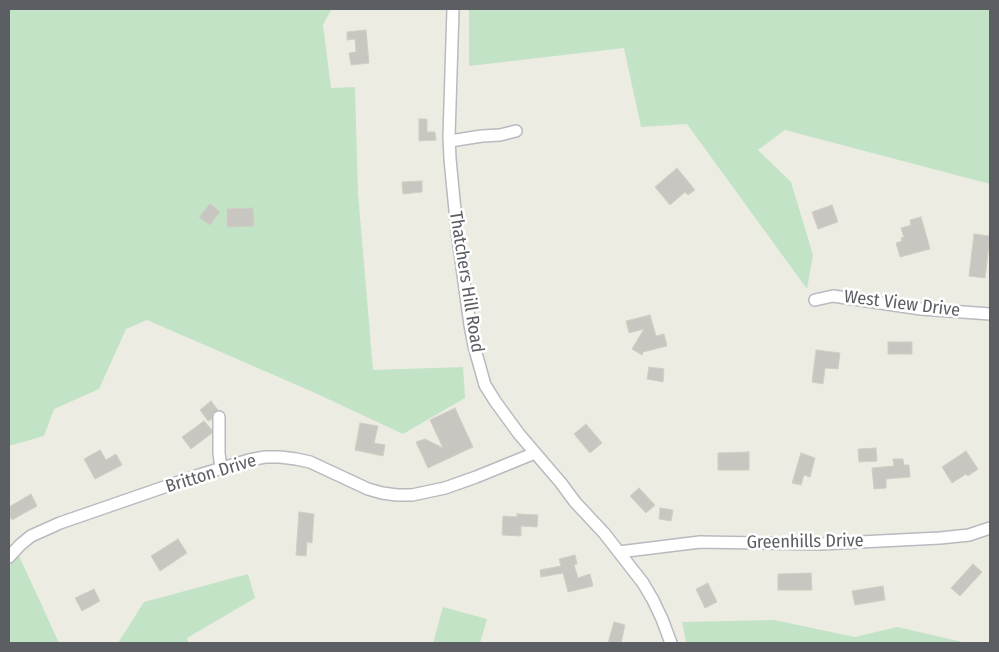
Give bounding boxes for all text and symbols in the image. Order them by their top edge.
street label: Thatchers Hill Road [444,210,488,354]
street label: West View Drive [843,286,961,322]
street label: Britton Drive [163,450,259,498]
street label: Greenhills Drive [746,530,864,554]

